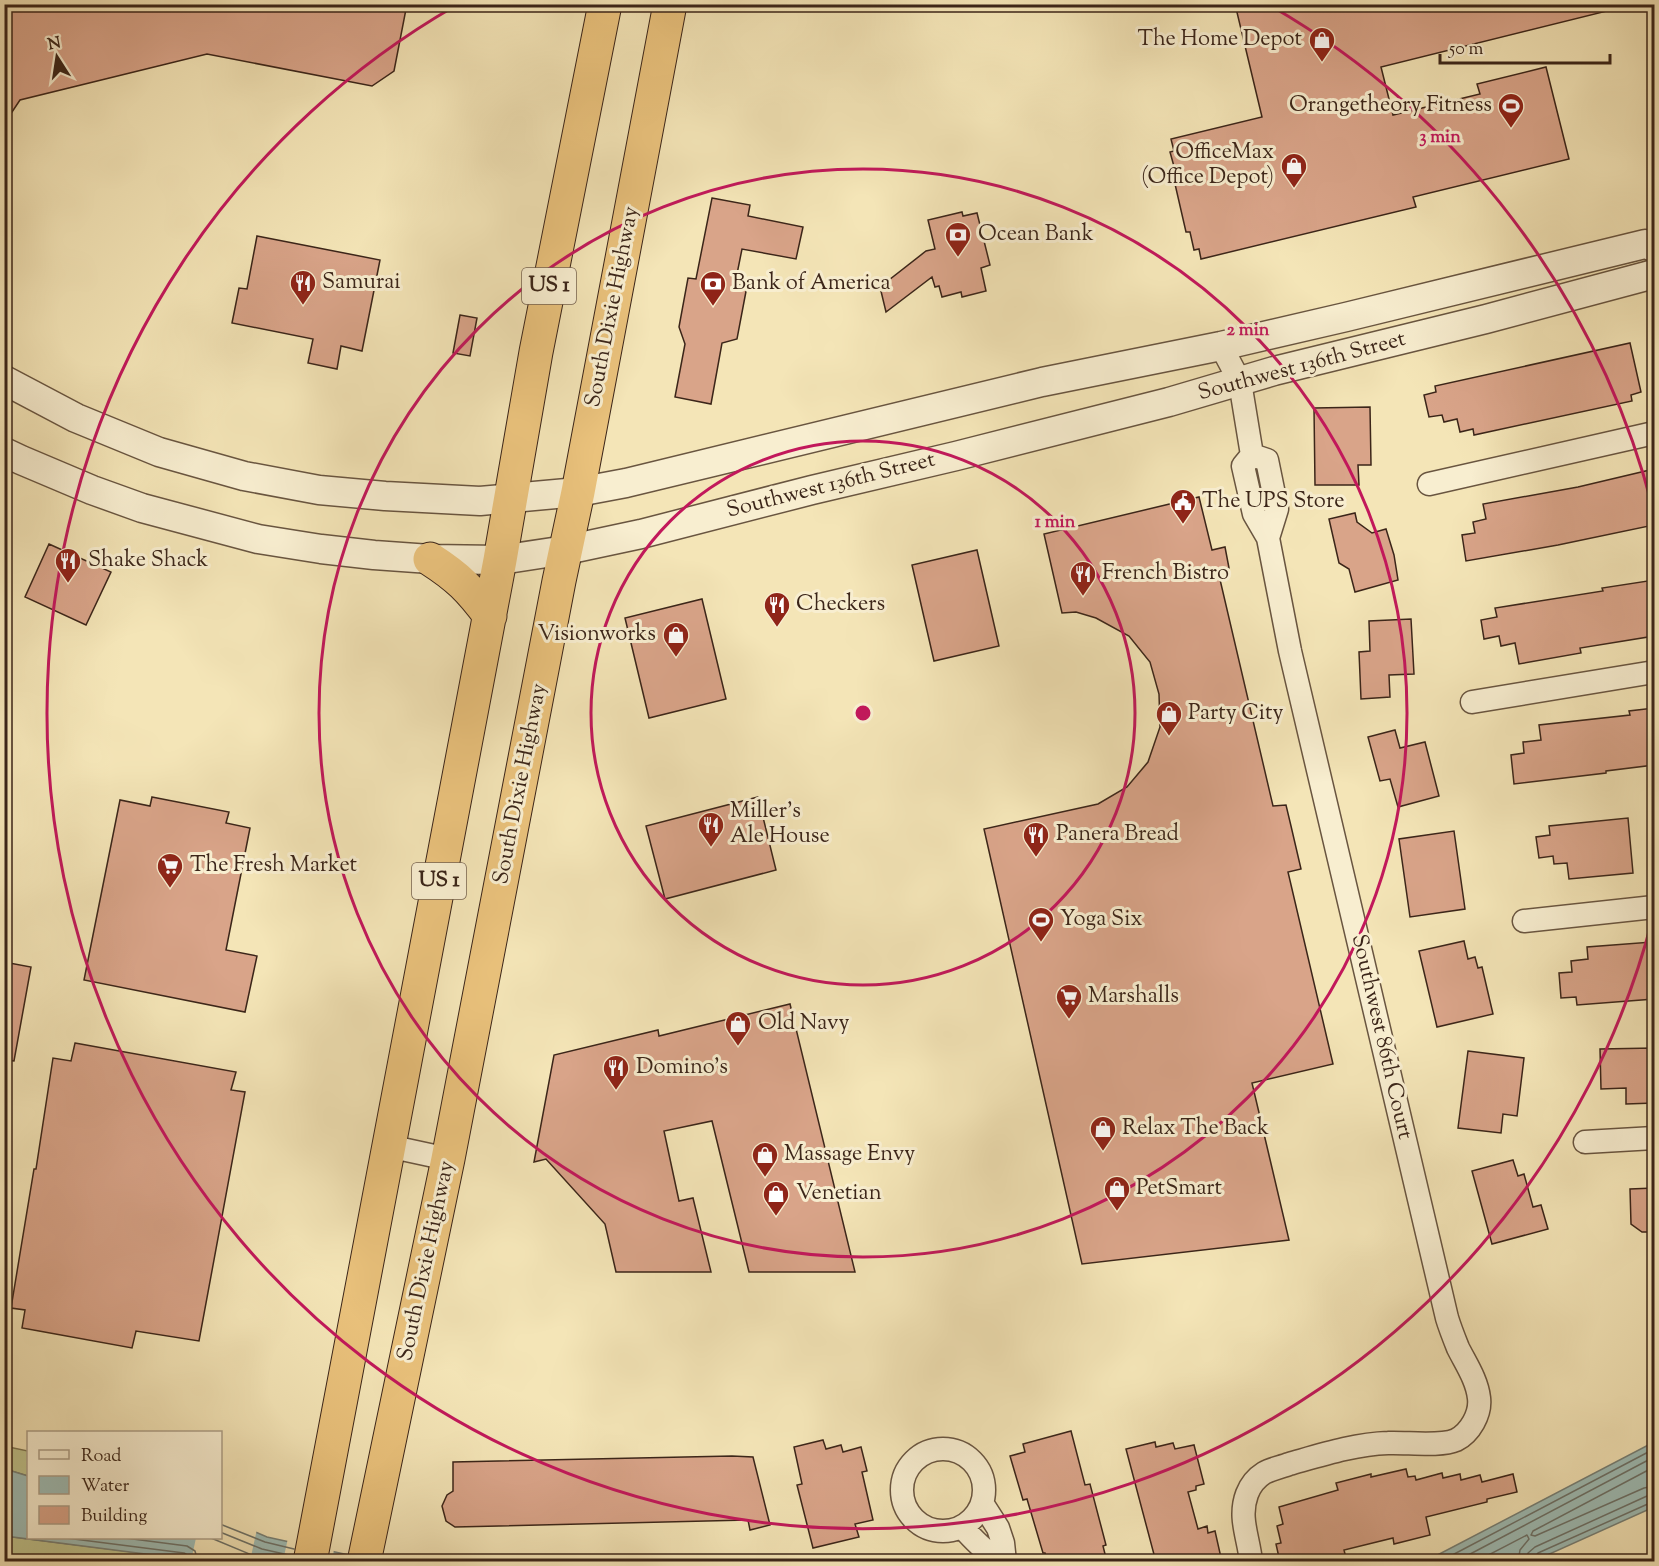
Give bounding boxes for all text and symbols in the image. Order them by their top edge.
place label: The Home Depot [1137,24,1302,56]
shop icon: The Home Depot [1307,25,1337,63]
north arrow [27,27,87,87]
scale bar [1440,27,1610,65]
text: N [46,32,63,57]
text: 50 m [1448,37,1484,63]
place label: Orangetheory Fitness [1289,90,1492,122]
sports icon: Orangetheory Fitness [1496,91,1526,129]
text: 3 min [1419,125,1461,151]
place label: OfficeMax (Office Depot) [1141,137,1274,194]
shop icon: OfficeMax (Office Depot) [1279,151,1309,189]
street label: South Dixie Highway [578,204,648,410]
place label: Ocean Bank [978,219,1094,251]
bank icon: Ocean Bank [943,220,973,258]
place label: Samurai [322,267,401,299]
restaurant icon: Samurai [288,268,318,306]
road number: US 1 [522,268,576,304]
place label: Bank of America [732,268,891,300]
bank icon: Bank of America [698,269,728,307]
text: 2 min [1227,318,1270,344]
street label: Southwest 136th Street [1195,324,1410,410]
street label: Southwest 136th Street [723,444,939,527]
place label: The UPS Store [1202,486,1344,518]
public building icon: The UPS Store [1168,487,1198,525]
text: 1 min [1035,510,1076,536]
place label: Shake Shack [88,545,208,577]
restaurant icon: Shake Shack [53,546,83,584]
place label: French Bistro [1102,558,1229,590]
restaurant icon: French Bistro [1068,559,1098,597]
place label: Checkers [796,589,885,621]
restaurant icon: Checkers [762,590,792,628]
place label: Visionworks [537,619,656,651]
shop icon: Visionworks [661,620,691,658]
street label: South Dixie Highway [486,681,556,887]
place label: Party City [1188,698,1283,730]
shop icon: Party City [1154,699,1184,737]
centre of rings [853,703,873,723]
place label: Miller's Ale House [730,796,830,853]
restaurant icon: Miller's Ale House [696,810,726,848]
place label: Panera Bread [1056,819,1179,851]
restaurant icon: Panera Bread [1021,820,1051,858]
place label: The Fresh Market [190,850,358,882]
supermarket icon: The Fresh Market [155,851,185,889]
road number: US 1 [412,863,466,899]
place label: Yoga Six [1060,904,1143,936]
sports icon: Yoga Six [1026,905,1056,943]
street label: Southwest 86th Court [1342,931,1420,1143]
place label: Marshalls [1088,981,1179,1013]
supermarket icon: Marshalls [1054,982,1084,1020]
place label: Old Navy [758,1008,850,1040]
shop icon: Old Navy [723,1009,753,1047]
place label: Domino's [636,1052,728,1084]
restaurant icon: Domino's [601,1053,631,1091]
place label: Relax The Back [1122,1113,1269,1145]
shop icon: Relax The Back [1088,1114,1118,1152]
place label: Massage Envy [784,1139,915,1171]
shop icon: Massage Envy [750,1140,780,1178]
street label: South Dixie Highway [390,1158,464,1364]
place label: PetSmart [1136,1173,1223,1205]
shop icon: PetSmart [1102,1174,1132,1212]
place label: Venetian [796,1178,882,1210]
shop icon: Venetian [761,1179,791,1217]
legend [27,1431,222,1539]
text: Road [81,1444,121,1470]
text: Water [81,1474,130,1500]
text: Building [81,1504,147,1530]

